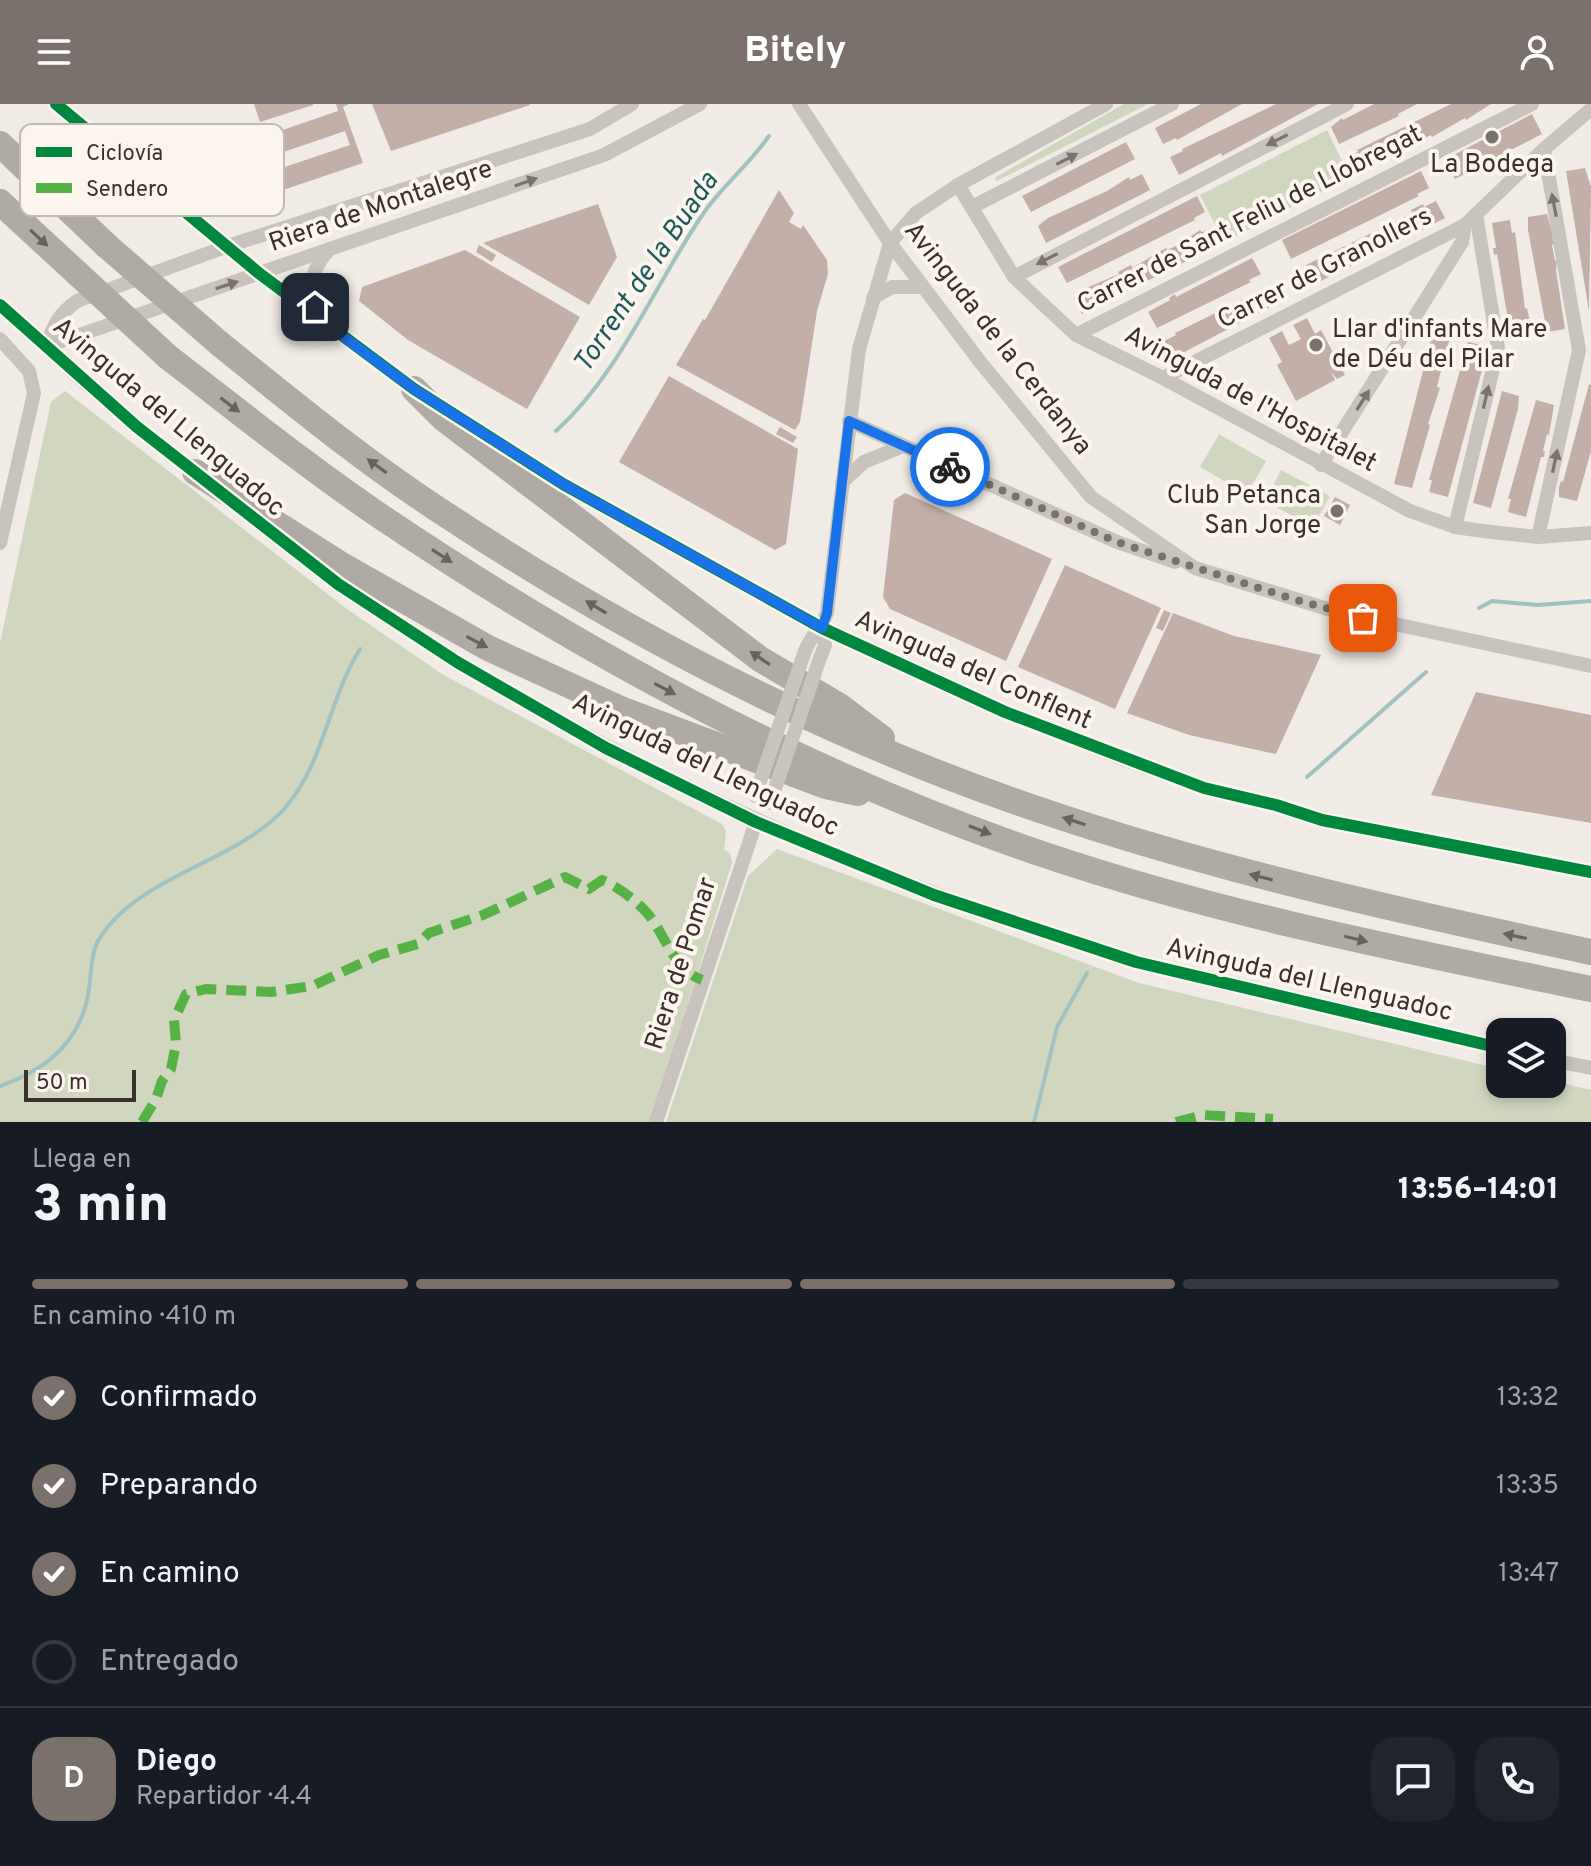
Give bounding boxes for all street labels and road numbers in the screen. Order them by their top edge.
street label: Carrer de Sant Feliu de Llobregat [1072,118,1428,322]
street label: Riera de Montalegre [265,153,497,261]
street label: Carrer de Granollers [1212,201,1438,337]
street label: Avinguda de la Cerdanya [896,216,1098,462]
street label: Avinguda del Llenguadoc [45,311,291,525]
street label: Avinguda de l'Hospitalet [1118,319,1382,481]
street label: Avinguda del Conflent [849,604,1097,738]
street label: Avinguda del Llenguadoc [566,687,844,845]
street label: Riera de Pomar [639,874,725,1054]
street label: Avinguda del Llenguadoc [1163,932,1455,1030]

